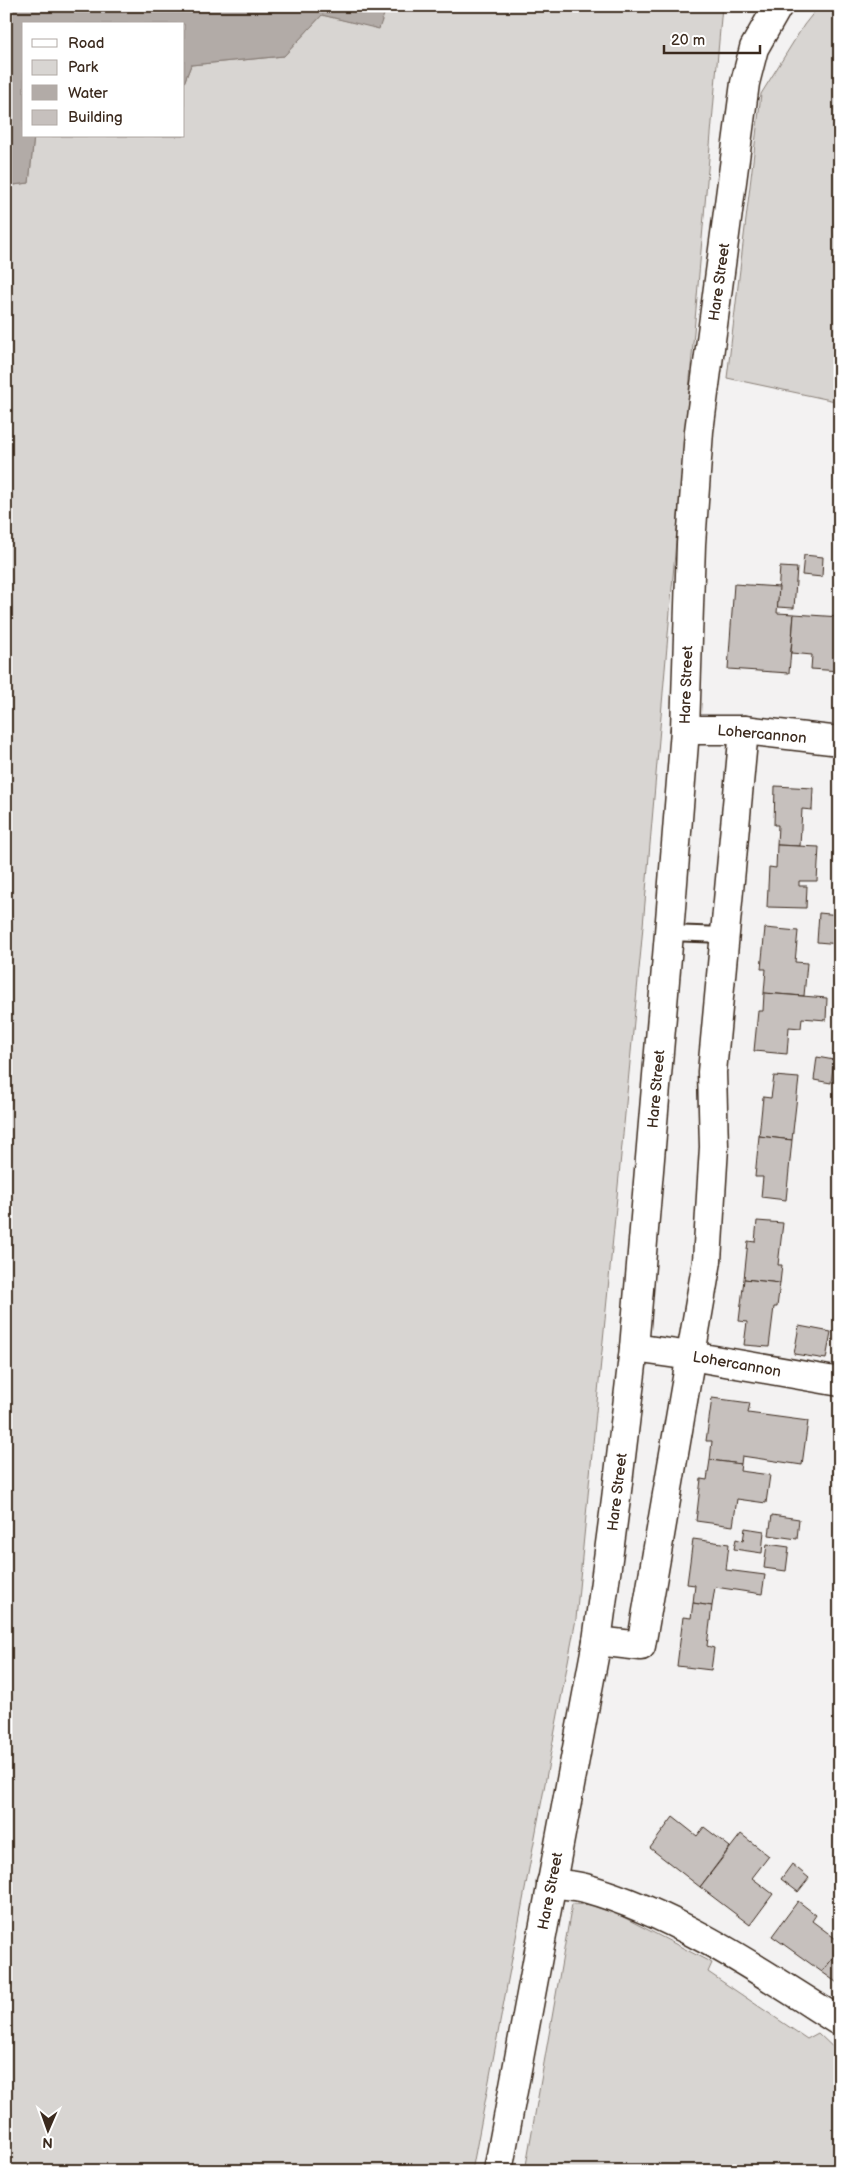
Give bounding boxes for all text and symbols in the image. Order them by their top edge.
legend [22,22,185,138]
scale bar [664,22,760,54]
text: 20 m [671,31,705,50]
text: Road [68,34,104,53]
text: Park [68,58,99,77]
text: Water [68,84,108,103]
text: Building [68,108,123,127]
street label: Hare Street [705,242,734,322]
street label: Hare Street [676,645,697,725]
street label: Lohercannon [717,721,807,748]
street label: Hare Street [644,1049,669,1129]
street label: Lohercannon [691,1347,783,1382]
street label: Hare Street [603,1452,632,1532]
street label: Hare Street [534,1850,567,1931]
north arrow [22,2104,72,2154]
text: N [42,2134,53,2151]

